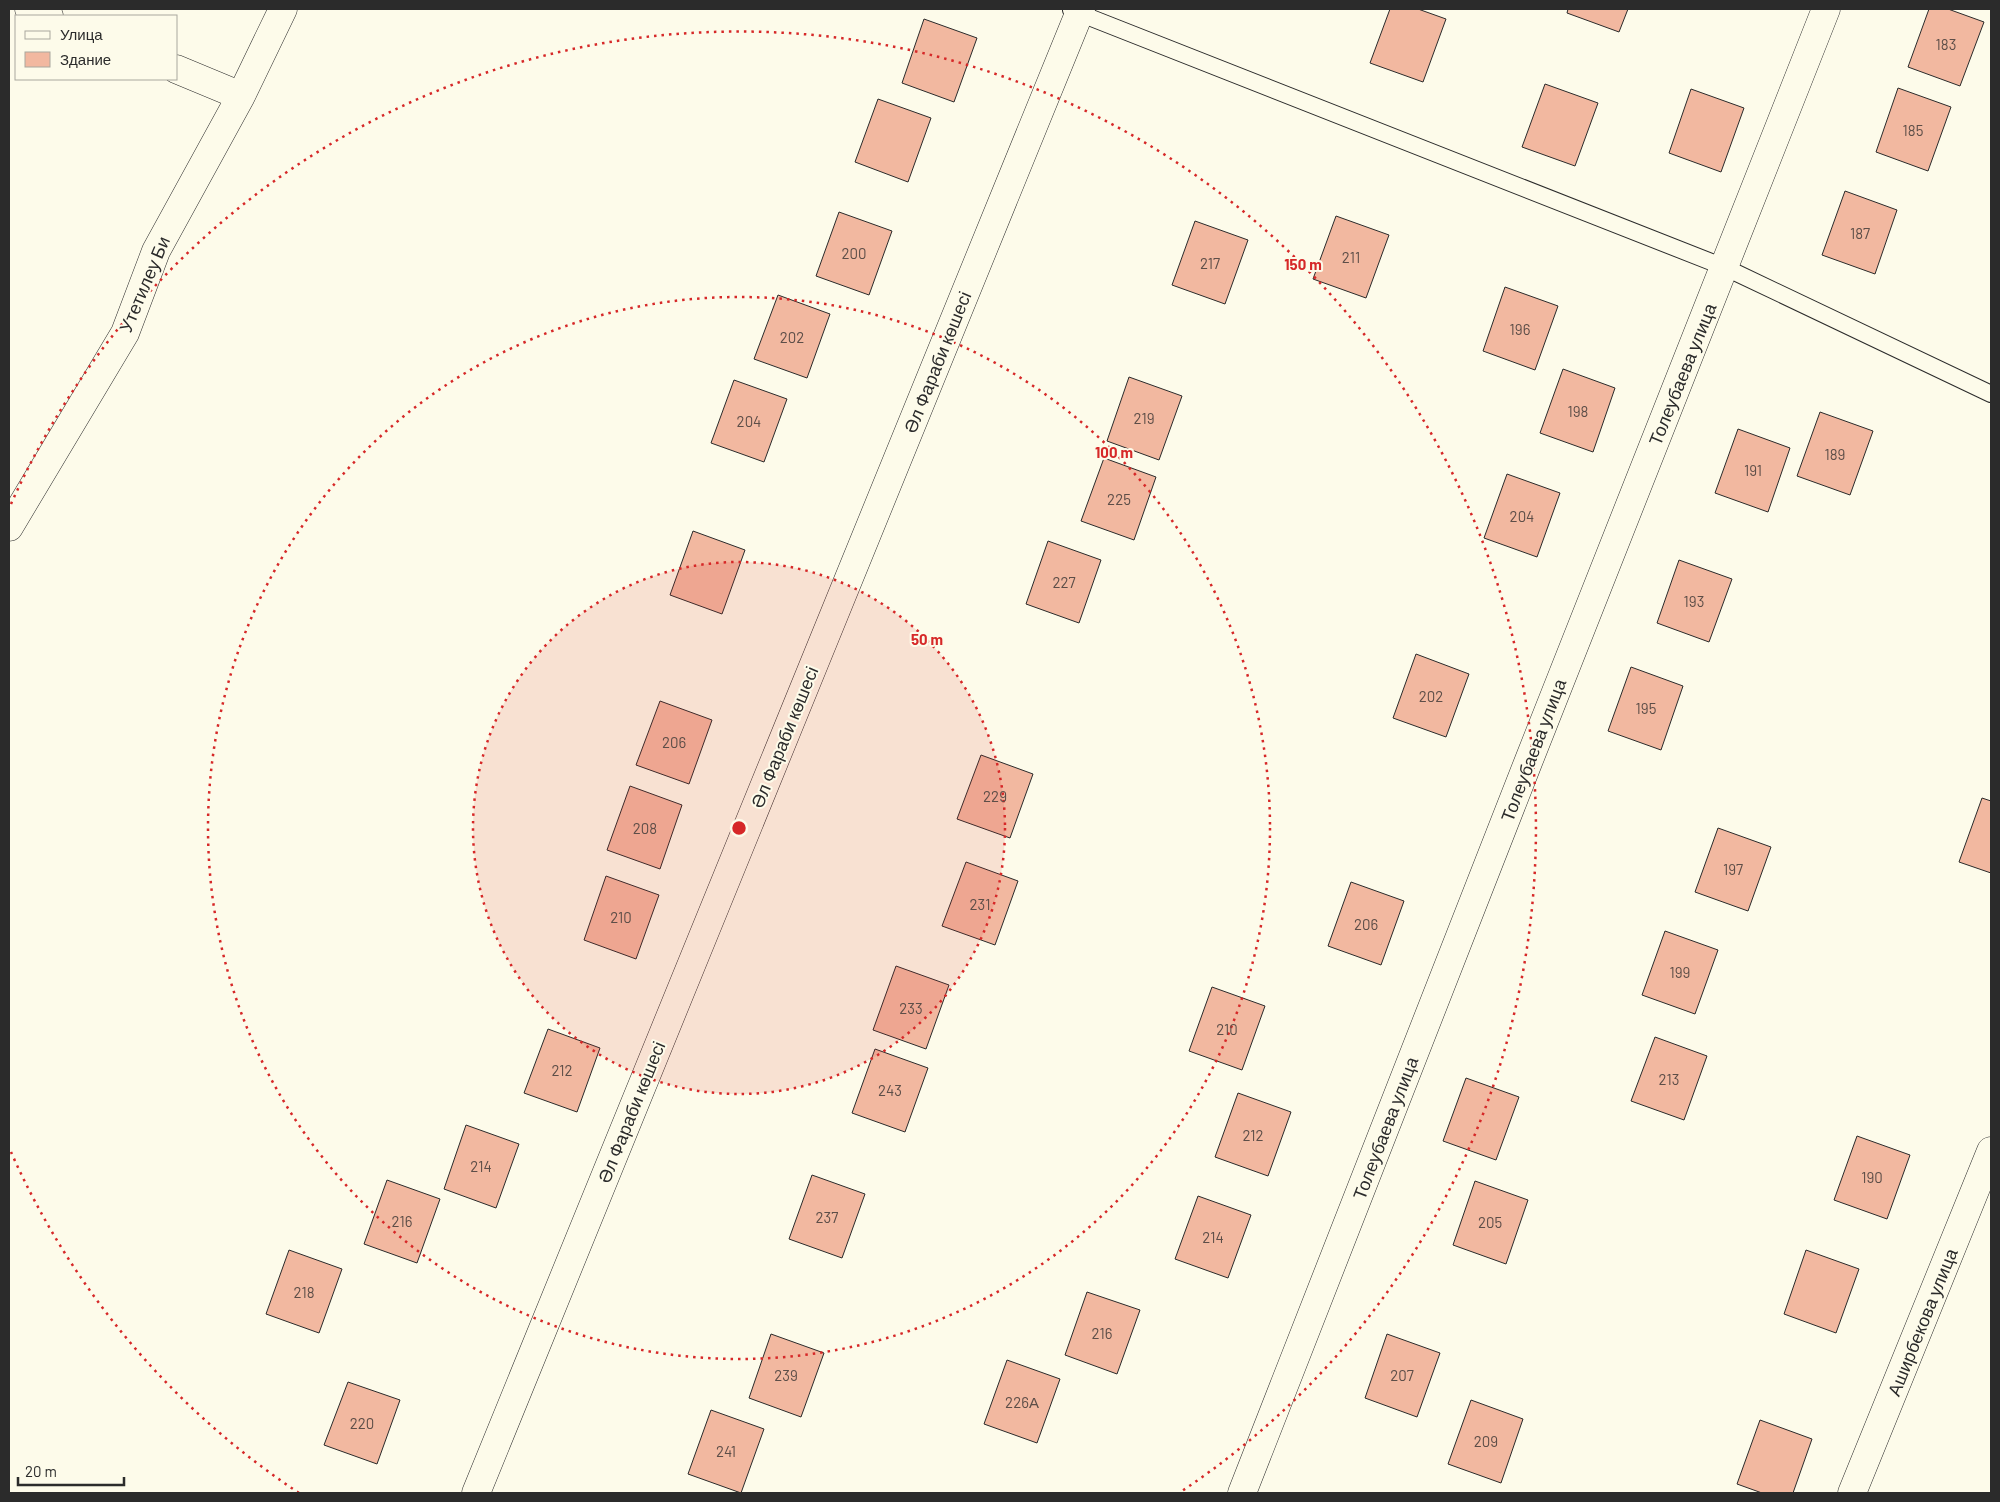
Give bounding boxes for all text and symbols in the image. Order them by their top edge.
legend [15,15,178,80]
text: Улица [60,25,103,43]
house number: 183 [1936,35,1956,53]
text: Здание [60,50,111,68]
house number: 185 [1903,121,1923,139]
house number: 187 [1850,224,1870,242]
street label: Утетилеу Би [114,233,174,335]
house number: 200 [842,244,867,262]
house number: 211 [1342,248,1360,266]
house number: 217 [1200,254,1220,272]
text: 150 m [1284,255,1322,273]
street label: Әл Фараби көшесі [899,288,975,436]
street label: Толеубаева улица [1644,299,1721,448]
house number: 196 [1510,320,1530,338]
house number: 202 [780,328,804,346]
house number: 198 [1568,402,1588,420]
house number: 219 [1134,409,1154,427]
house number: 204 [737,412,761,430]
text: 100 m [1095,443,1133,461]
house number: 189 [1825,445,1845,463]
house number: 191 [1744,461,1762,479]
house number: 225 [1107,490,1131,508]
house number: 204 [1510,507,1534,525]
house number: 227 [1052,573,1076,591]
house number: 193 [1684,592,1704,610]
text: 50 m [911,630,943,648]
street label: Әл Фараби көшесі [746,663,822,811]
street label: Толеубаева улица [1496,675,1571,824]
house number: 202 [1419,687,1443,705]
house number: 195 [1636,699,1656,717]
house number: 206 [662,733,686,751]
house number: 229 [983,787,1007,805]
house number: 208 [633,819,657,837]
centre of rings [730,819,748,837]
house number: 197 [1723,860,1743,878]
house number: 231 [970,895,990,913]
house number: 210 [610,908,632,926]
house number: 206 [1354,915,1378,933]
house number: 199 [1670,963,1690,981]
house number: 233 [899,999,923,1017]
house number: 210 [1216,1020,1238,1038]
street label: Әл Фараби көшесі [593,1038,669,1186]
street label: Толеубаева улица [1348,1053,1423,1202]
house number: 212 [551,1061,573,1079]
house number: 213 [1659,1070,1679,1088]
house number: 243 [878,1081,902,1099]
house number: 212 [1242,1126,1264,1144]
house number: 214 [470,1157,492,1175]
house number: 190 [1861,1168,1883,1186]
house number: 237 [816,1208,838,1226]
house number: 216 [392,1212,412,1230]
house number: 205 [1478,1213,1502,1231]
house number: 214 [1202,1228,1224,1246]
street label: Аширбекова улица [1882,1244,1962,1399]
house number: 218 [294,1283,314,1301]
house number: 216 [1092,1324,1112,1342]
house number: 239 [774,1366,798,1384]
house number: 207 [1390,1366,1414,1384]
house number: 226А [1005,1393,1039,1411]
house number: 220 [350,1414,374,1432]
house number: 209 [1474,1432,1498,1450]
house number: 241 [716,1442,736,1460]
scale bar [18,1454,124,1486]
text: 20 m [25,1462,57,1480]

